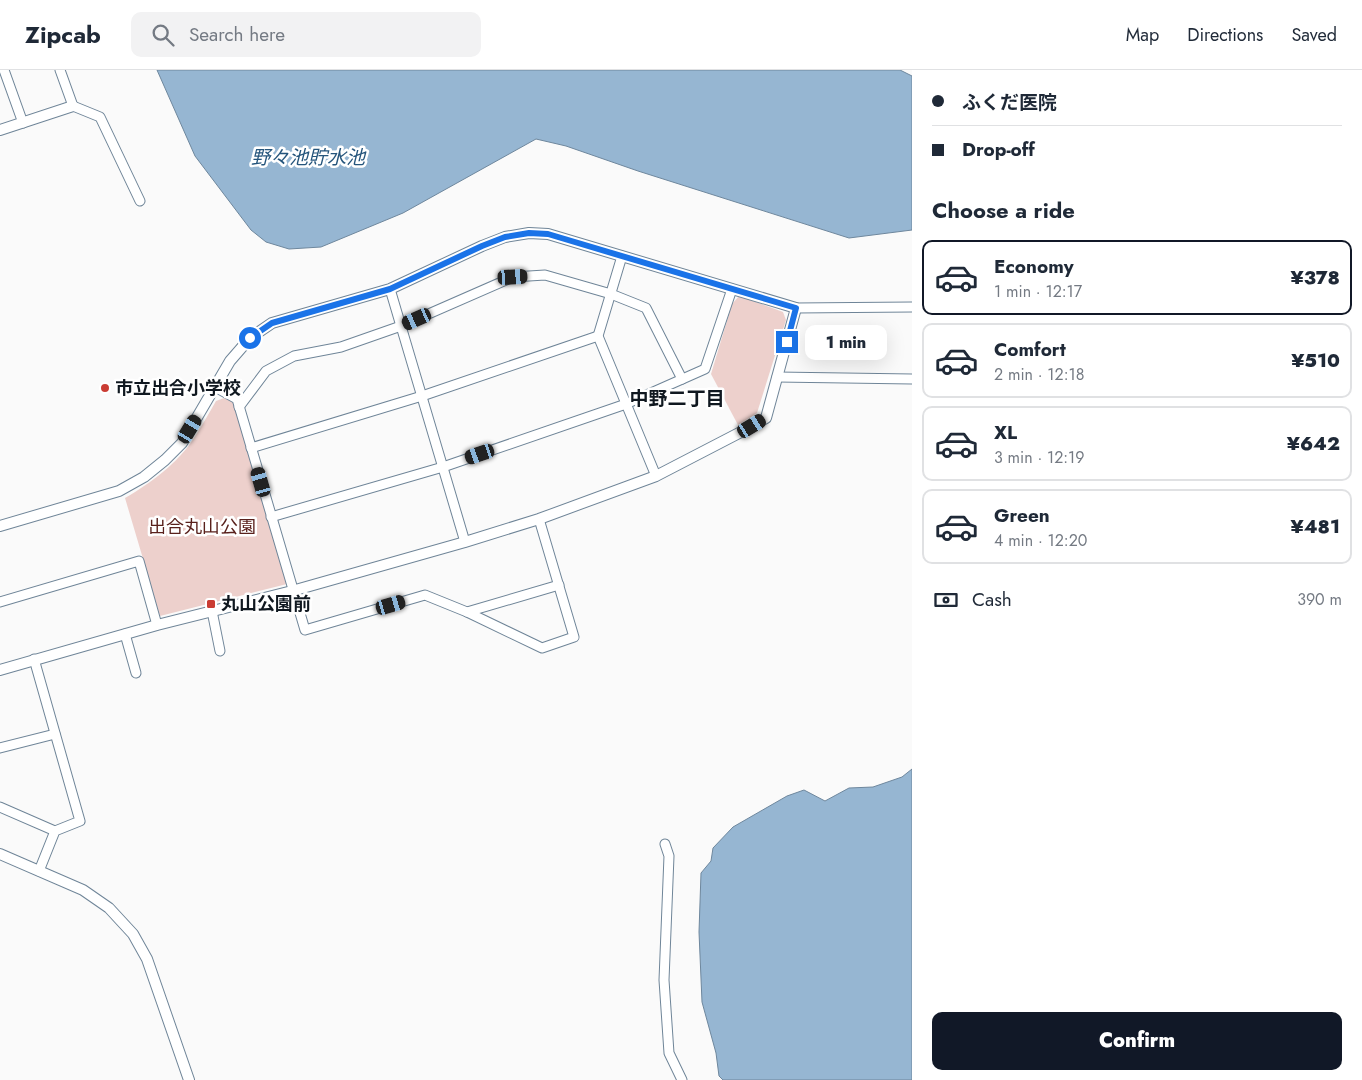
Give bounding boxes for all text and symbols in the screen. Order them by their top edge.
search box [131,12,481,57]
text: Zipcab [25,17,101,52]
icon: search [149,21,177,49]
text: Search here [189,21,285,48]
text: Map [1126,22,1159,48]
text: Directions [1187,22,1263,48]
text: Saved [1291,22,1337,48]
text: ふくだ医院 [962,89,1057,116]
text: Drop-off [962,136,1035,163]
water label: 野々池貯水池 [251,144,367,171]
text: Choose a ride [932,194,1075,226]
text: Economy [994,253,1074,280]
icon: car [934,255,979,300]
text: ¥378 [1291,264,1340,291]
car [497,269,528,285]
text: 1 min · 12:17 [994,280,1082,303]
car [400,306,433,332]
callout: 1 min [804,324,887,360]
route start [239,327,261,349]
route end [776,331,798,353]
text: 1 min [826,331,866,354]
text: Comfort [994,336,1066,363]
icon: car [934,338,979,383]
text: ¥510 [1291,347,1340,374]
text: 2 min · 12:18 [994,363,1084,386]
place label: 市立出合小学校 [115,375,241,401]
marker: 市立出合小学校 [99,382,111,394]
district label: 中野二丁目 [629,385,725,412]
car [175,412,204,446]
car [735,412,768,440]
text: XL [994,419,1017,446]
icon: car [934,421,979,466]
text: ¥642 [1287,430,1340,457]
car [463,442,496,466]
text: 3 min · 12:19 [994,446,1085,469]
car [249,466,272,498]
text: Green [994,502,1050,529]
icon: car [934,504,979,549]
text: ¥481 [1291,513,1340,540]
park label: 出合丸山公園 [148,514,256,540]
text: 4 min · 12:20 [994,529,1087,552]
icon: cash [932,586,960,614]
text: Cash [972,586,1012,613]
text: 390 m [1297,588,1342,611]
place label: 丸山公園前 [221,591,311,617]
car [374,594,407,616]
marker: 丸山公園前 [205,598,217,610]
button: Confirm [932,1012,1342,1070]

